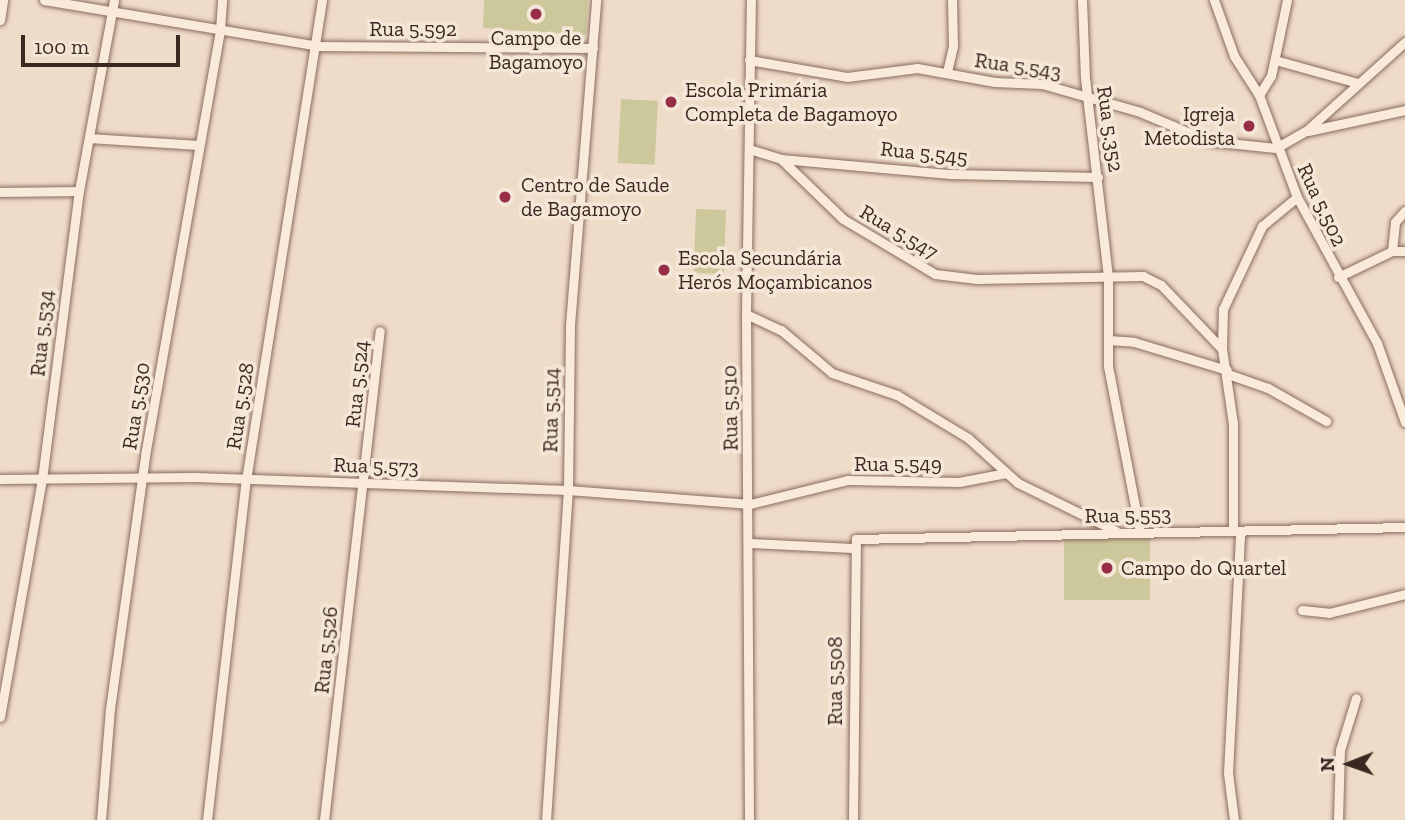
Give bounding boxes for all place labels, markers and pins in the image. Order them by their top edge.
marker: Campo de Bagamoyo [528,6,544,22]
place label: Campo de Bagamoyo [489,25,583,75]
place label: Escola Primária Completa de Bagamoyo [685,77,898,127]
marker: Escola Primária Completa de Bagamoyo [663,94,679,110]
place label: Igreja Metodista [1144,101,1235,151]
marker: Igreja Metodista [1241,118,1257,134]
place label: Centro de Saude de Bagamoyo [521,172,669,222]
marker: Centro de Saude de Bagamoyo [495,187,515,207]
place label: Escola Secundária Herós Moçambicanos [678,245,873,295]
marker: Escola Secundária Herós Moçambicanos [656,262,672,278]
place label: Campo do Quartel [1121,555,1286,581]
marker: Campo do Quartel [1099,560,1115,576]

